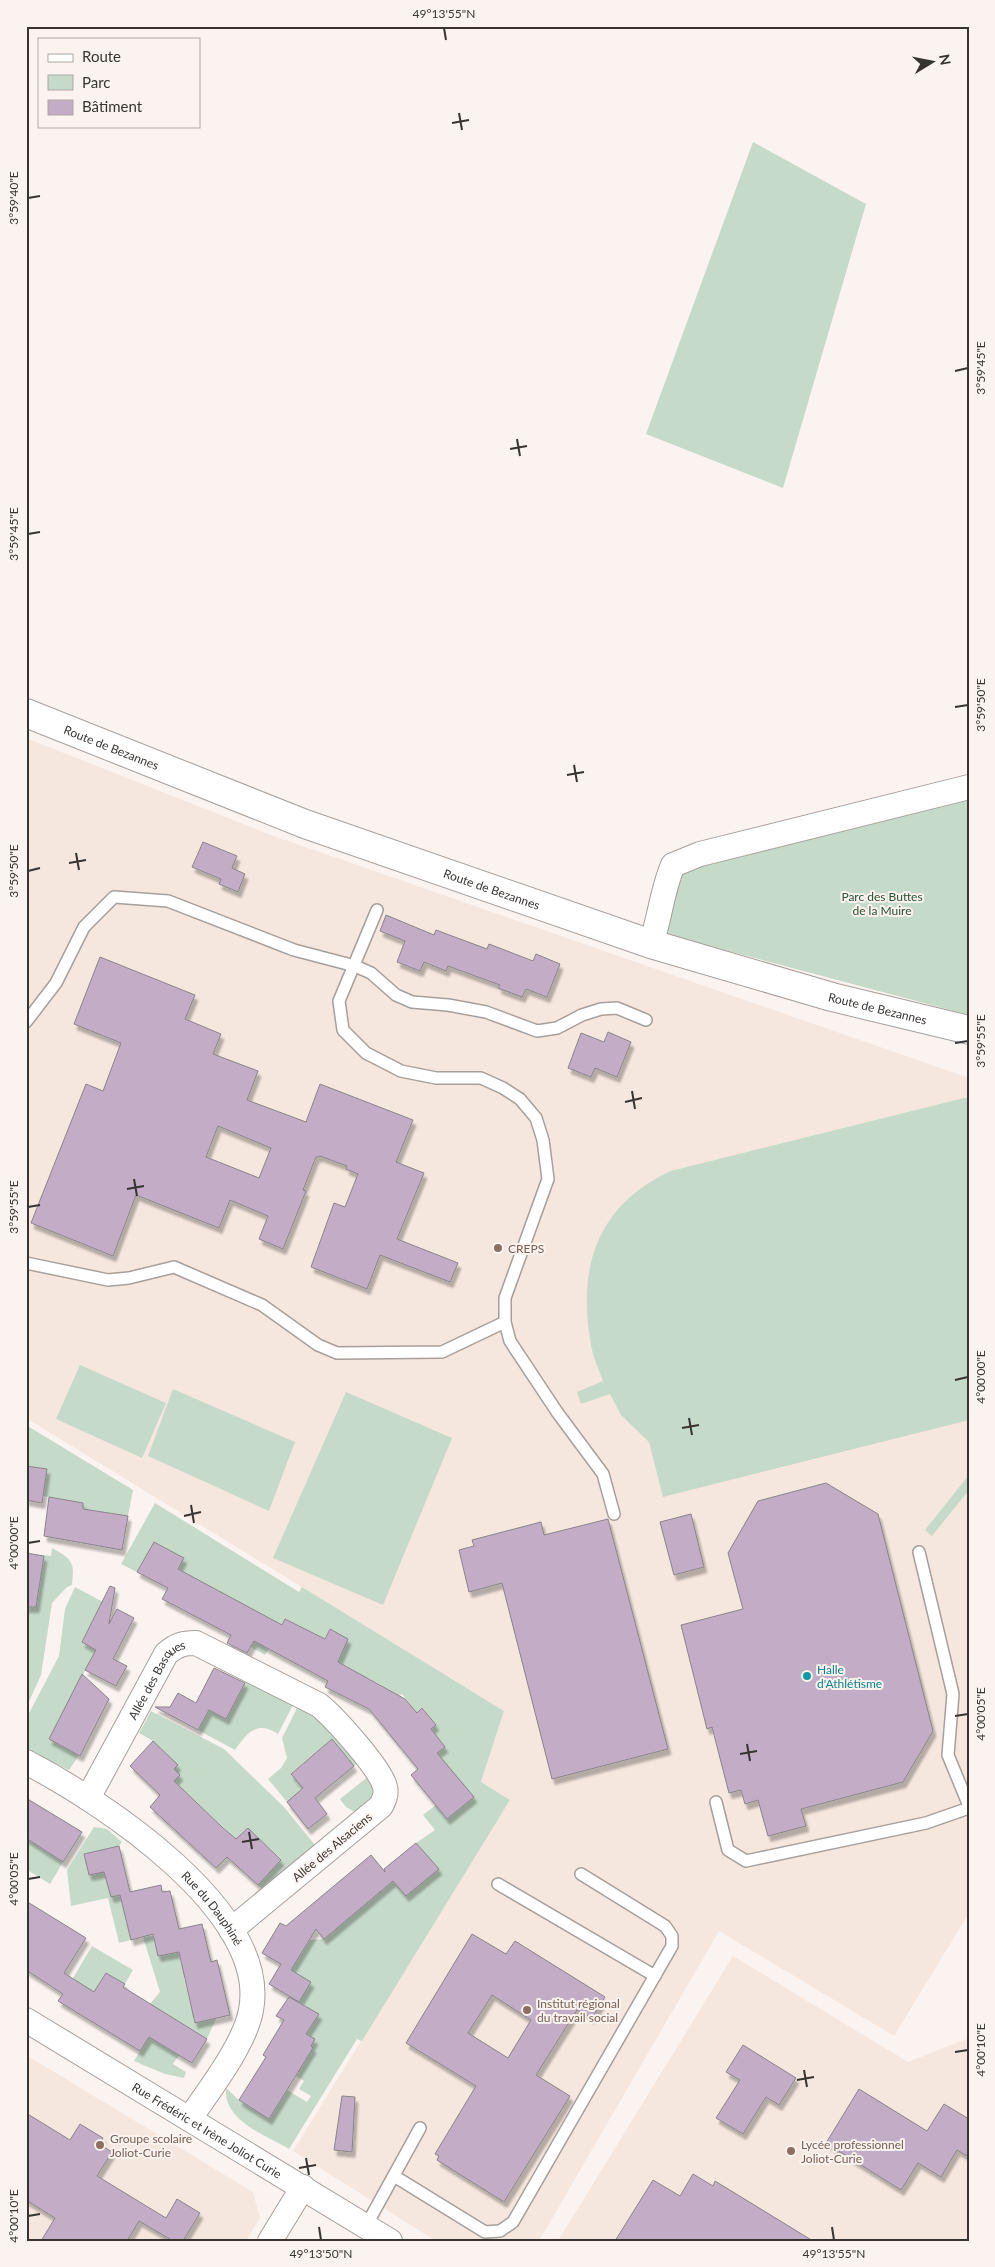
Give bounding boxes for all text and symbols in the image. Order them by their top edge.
text: 49°13'55"N [413,6,475,21]
legend [38,38,200,128]
north arrow [908,38,958,88]
text: Route [82,47,121,65]
text: N [936,53,955,66]
text: Parc [82,73,111,91]
text: Bâtiment [82,97,143,115]
text: 3°59'40"E [6,171,21,225]
text: 3°59'45"E [973,341,988,395]
text: 3°59'45"E [6,507,21,561]
text: 3°59'50"E [973,678,988,732]
street label: Route de Bezannes [62,721,161,773]
text: 3°59'50"E [6,844,21,898]
street label: Route de Bezannes [442,865,542,912]
park label: Parc des Buttes de la Muire [841,889,923,918]
street label: Route de Bezannes [827,989,928,1027]
text: 3°59'55"E [973,1014,988,1068]
text: 3°59'55"E [6,1180,21,1234]
place label: CREPS [508,1241,544,1256]
marker: CREPS [492,1242,504,1254]
text: 4°00'00"E [973,1350,988,1404]
text: 4°00'00"E [6,1516,21,1570]
street label: Allée des Basques [125,1637,187,1722]
place label: Halle d'Athlétisme [817,1662,882,1691]
marker: Halle d'Athlétisme [801,1670,813,1682]
text: 4°00'05"E [973,1687,988,1741]
street label: Allée des Alsaciens [289,1809,375,1885]
text: 4°00'05"E [6,1852,21,1906]
street label: Rue du Dauphiné [179,1868,246,1948]
place label: Institut régional du travail social [537,1996,620,2025]
marker: Institut régional du travail social [521,2004,533,2016]
text: 4°00'10"E [973,2023,988,2077]
street label: Rue Frédéric et Irène Joliot Curie [130,2079,285,2181]
place label: Groupe scolaire Joliot-Curie [110,2131,192,2160]
place label: Lycée professionnel Joliot-Curie [801,2137,904,2166]
marker: Groupe scolaire Joliot-Curie [94,2139,106,2151]
marker: Lycée professionnel Joliot-Curie [785,2145,797,2157]
text: 4°00'10"E [6,2189,21,2243]
text: 49°13'50"N [290,2246,352,2261]
text: 49°13'55"N [803,2246,865,2261]

